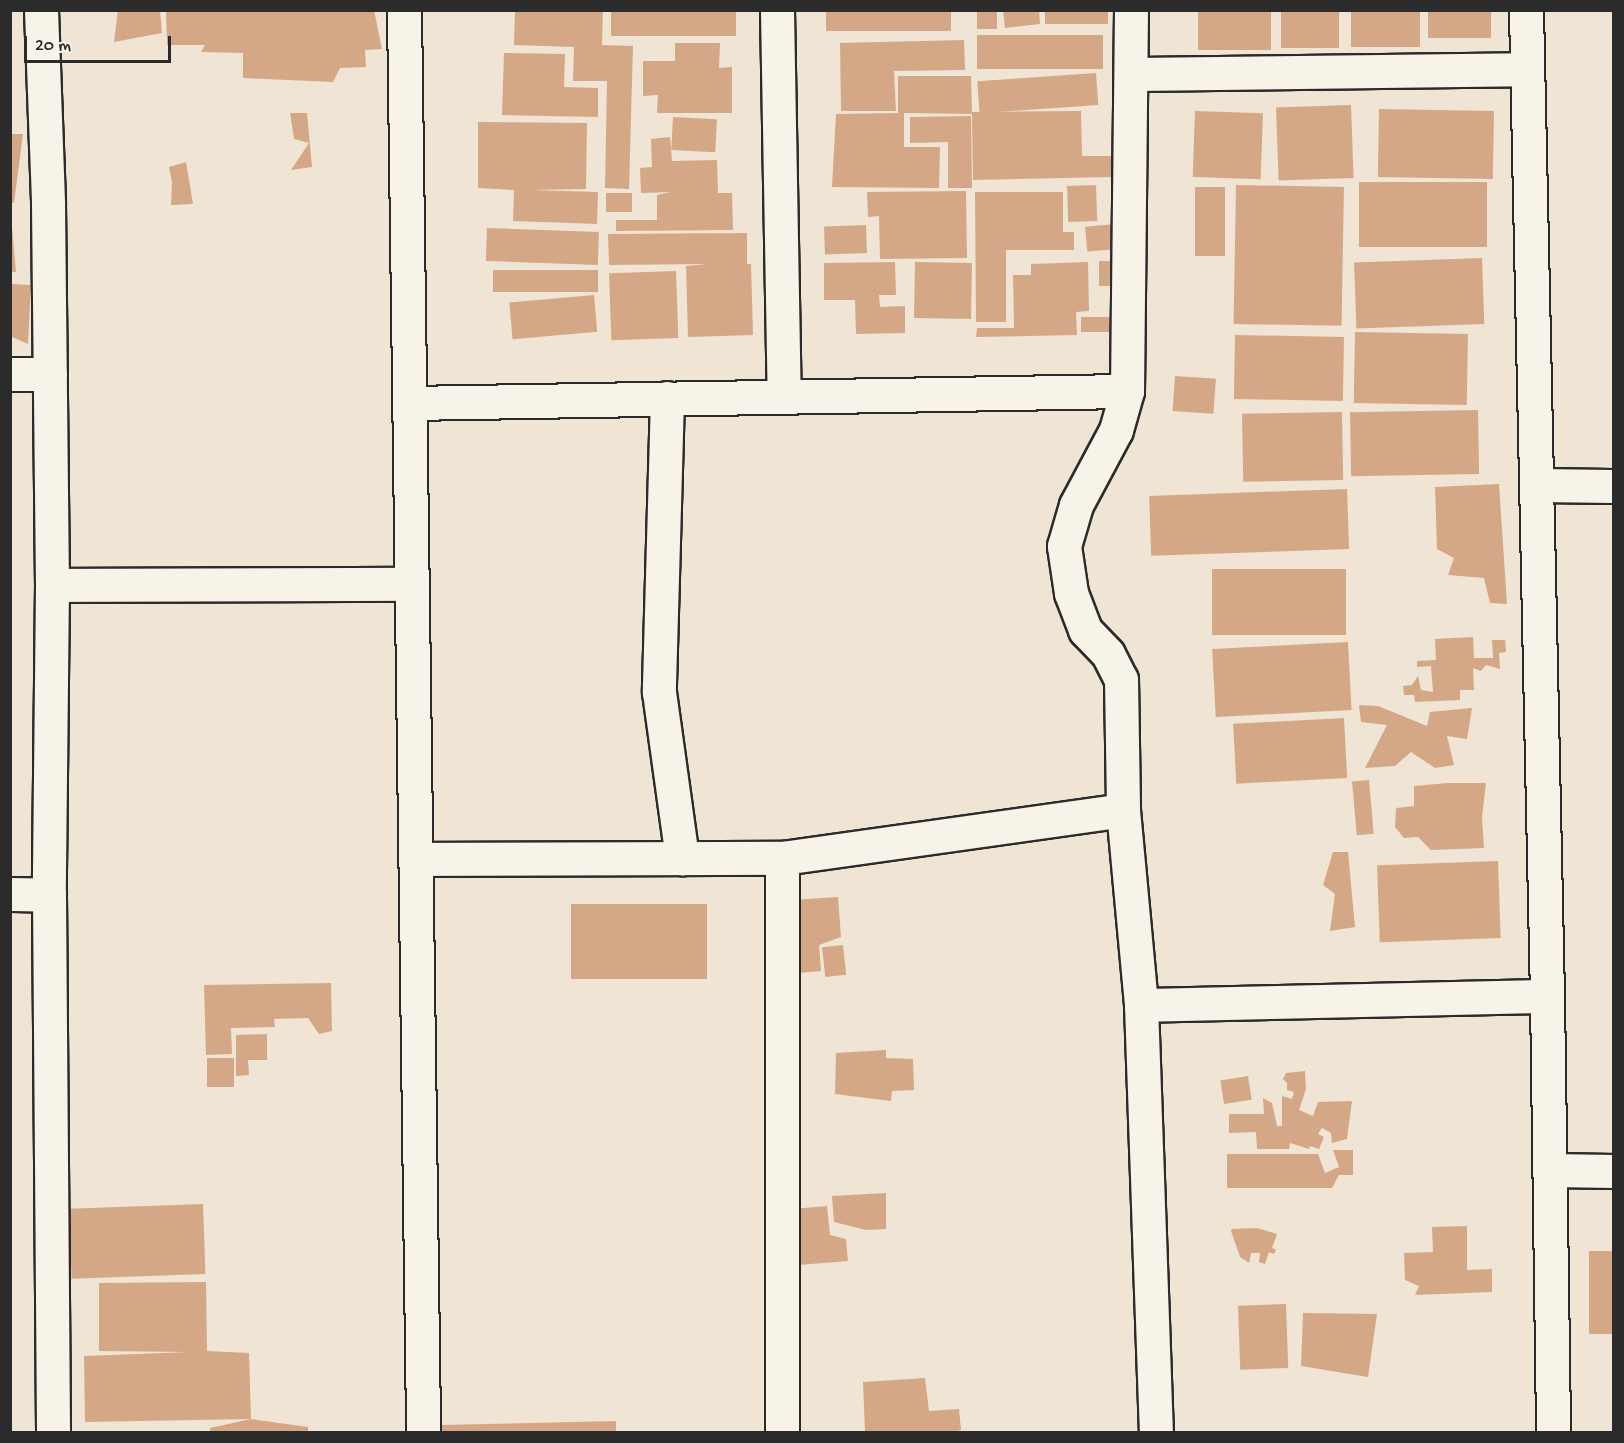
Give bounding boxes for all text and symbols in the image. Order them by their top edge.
scale bar [27,24,174,62]
text: 20 m [35,36,71,57]

